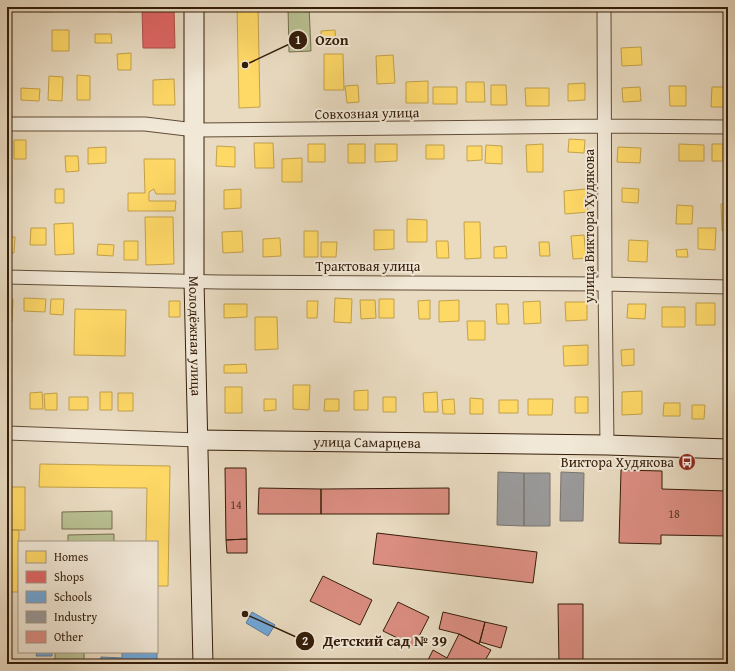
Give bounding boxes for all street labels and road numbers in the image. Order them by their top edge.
street label: Совхозная улица [314,102,420,124]
street label: улица Виктора Худякова [579,149,599,304]
street label: Трактовая улица [316,256,421,276]
street label: Молодёжная улица [184,276,207,397]
street label: улица Самарцева [312,431,421,453]

